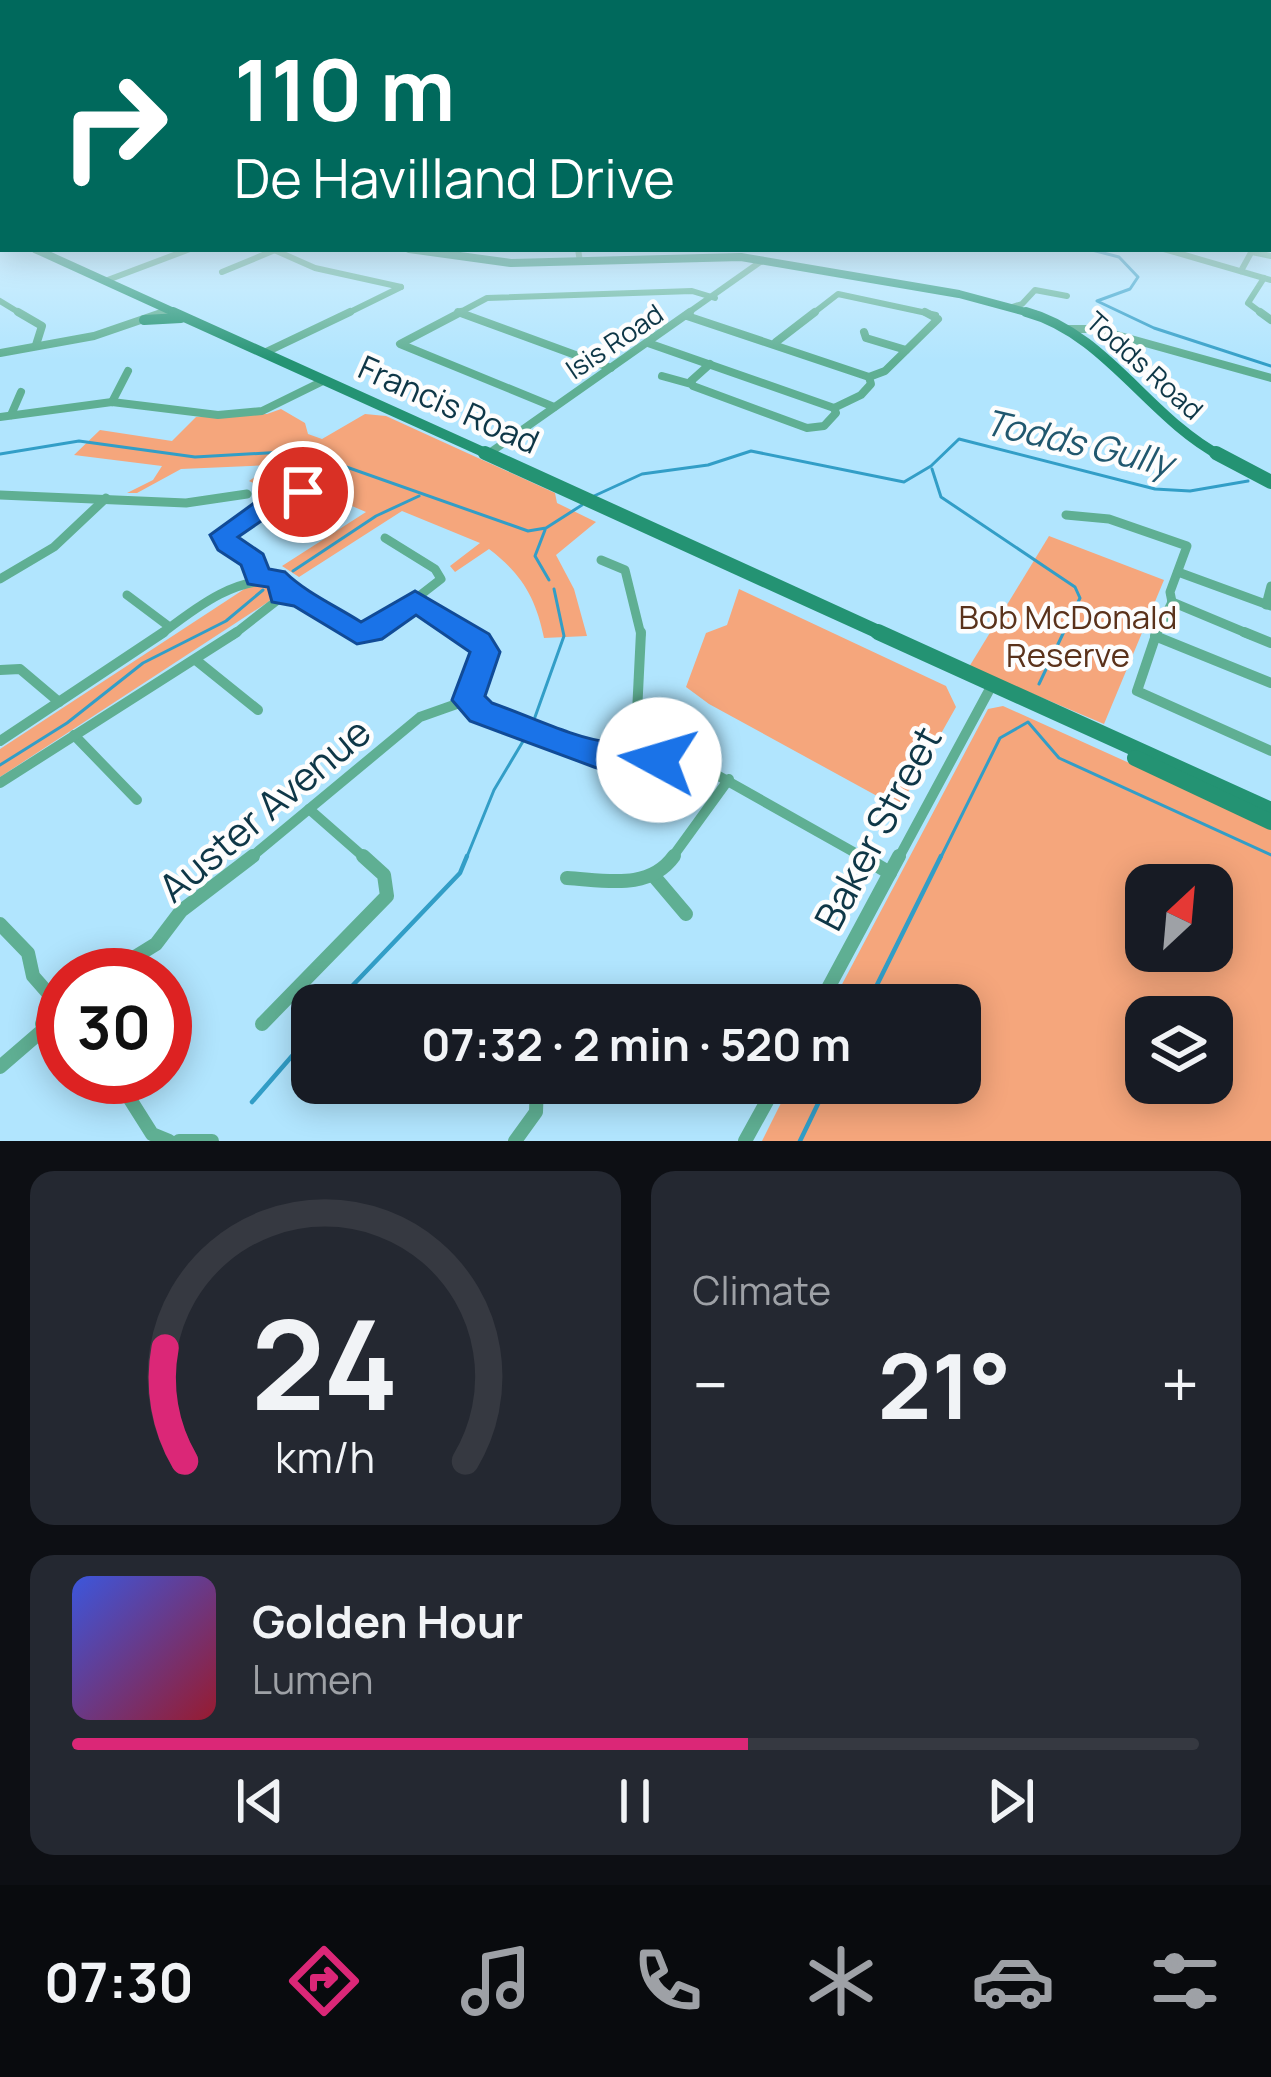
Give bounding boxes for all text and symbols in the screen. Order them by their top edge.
text: 110 m [234,31,455,146]
icon: right [36,48,192,204]
text: De Havilland Drive [234,140,675,214]
street label: Isis Road [558,295,670,387]
street label: Todds Road [1079,303,1211,427]
street label: Francis Road [352,344,546,464]
water label: Todds Gully [980,397,1183,489]
pin [252,441,354,543]
icon: arrive [270,459,336,525]
park label: Bob McDonald Reserve [959,594,1177,677]
position arrow [596,697,722,823]
street label: Auster Avenue [147,704,381,914]
street label: Baker Street [801,717,953,939]
north arrow [1125,864,1233,972]
map controls [1125,864,1233,1104]
speed limit sign: 30 [36,948,192,1104]
button: layers [1125,996,1233,1104]
text: 07:32 · 2 min · 520 m [421,1013,851,1075]
text: Climate [693,1263,831,1317]
text: 24 [251,1277,399,1447]
text: 21° [878,1323,1011,1446]
text: − [693,1339,728,1429]
text: + [1161,1339,1199,1429]
text: km/h [275,1427,375,1486]
text: Golden Hour [252,1590,523,1652]
text: Lumen [252,1652,373,1706]
icon: previous [227,1768,293,1834]
icon: pause [602,1768,668,1834]
icon: next [978,1768,1044,1834]
icon: directions [282,1939,366,2023]
icon: music [454,1939,538,2023]
icon: phone [626,1939,710,2023]
icon: climate [799,1939,883,2023]
icon: car [971,1939,1055,2023]
icon: filters [1143,1939,1227,2023]
text: 07:30 [44,1944,194,2018]

